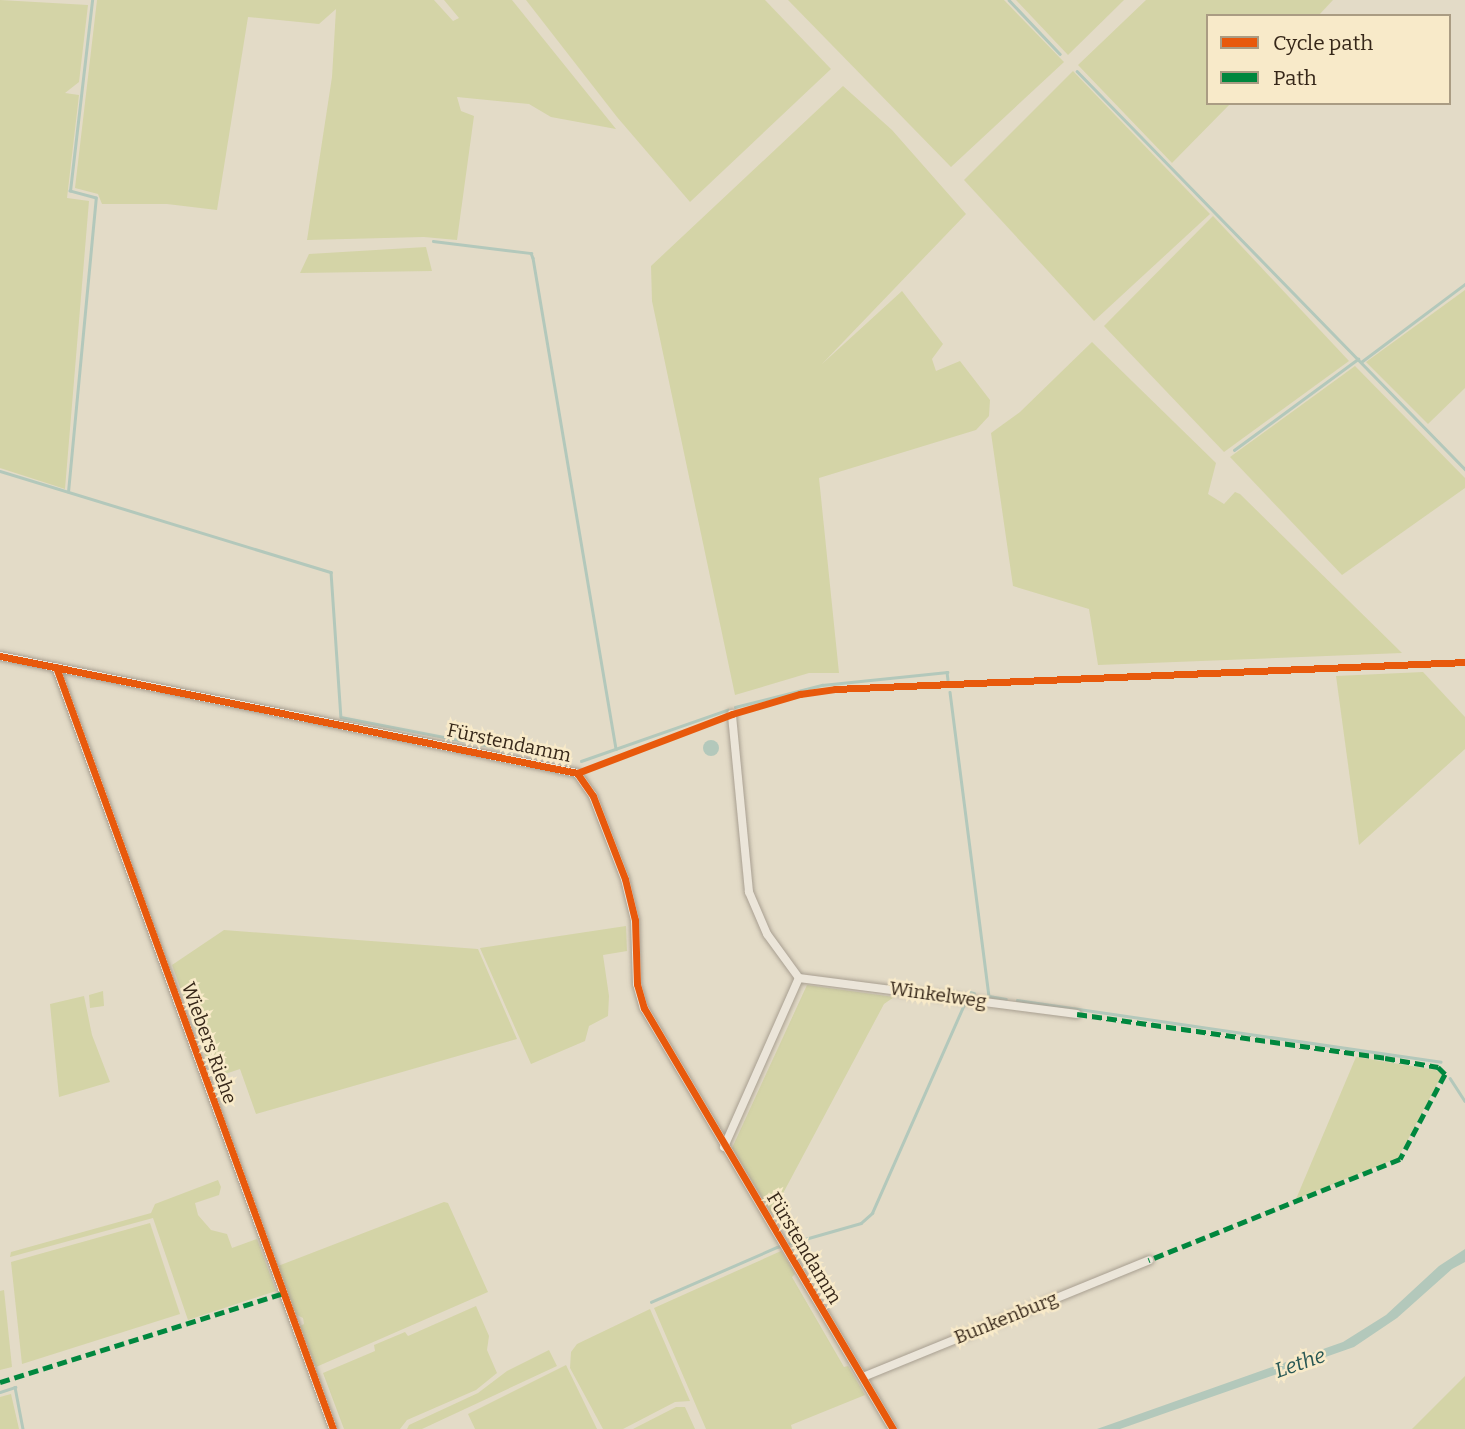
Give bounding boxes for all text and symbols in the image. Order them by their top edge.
legend [1206,14,1451,105]
text: Cycle path [1273,30,1373,56]
text: Path [1273,65,1317,91]
street label: Fürstendamm [445,719,573,767]
street label: Winkelweg [888,977,988,1013]
street label: Wiebers Riehe [176,979,242,1107]
street label: Fürstendamm [762,1188,846,1308]
street label: Bunkenburg [951,1287,1061,1349]
water label: Lethe [1271,1343,1329,1383]

